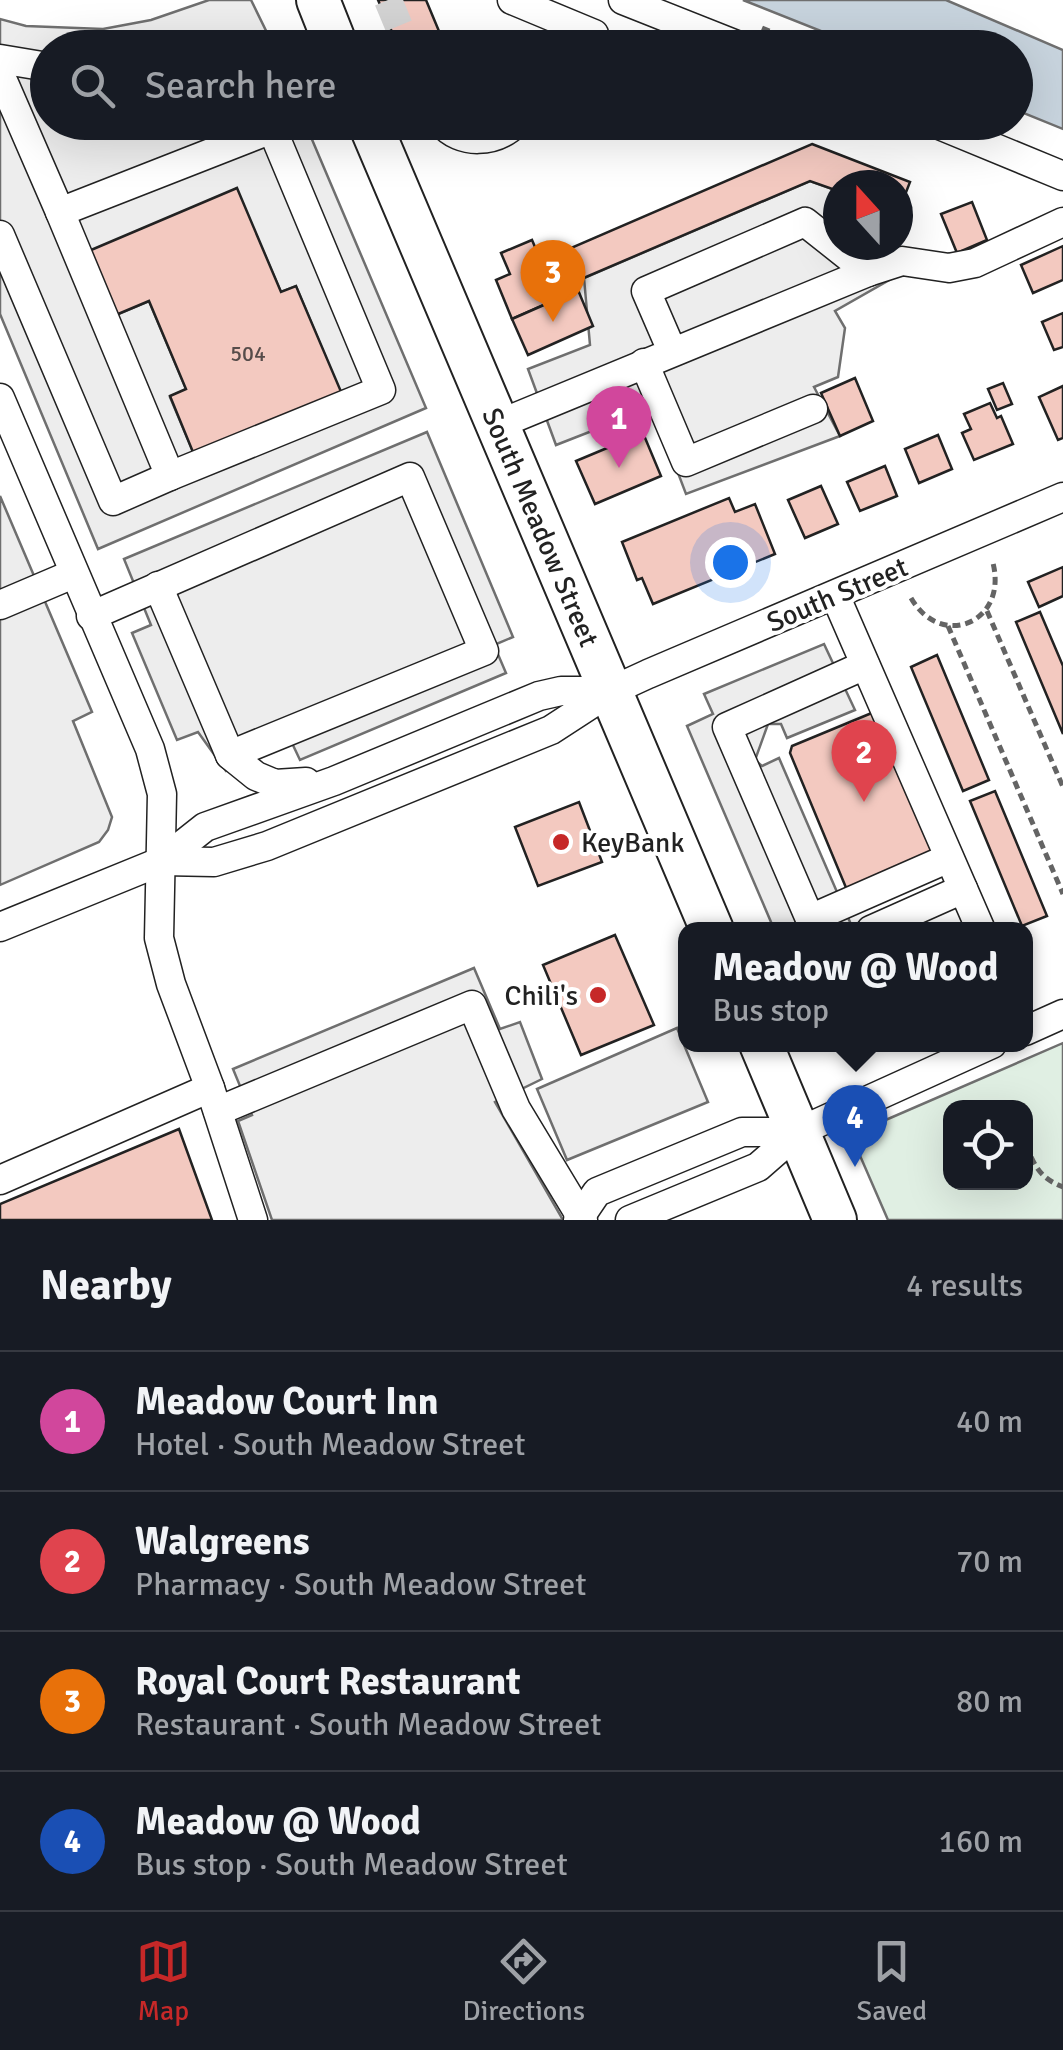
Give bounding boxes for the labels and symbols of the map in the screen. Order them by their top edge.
north arrow [823,170,913,260]
pin: 3 [520,240,586,322]
house number: 504 [230,340,266,367]
pin: 1 [586,386,652,468]
street label: South Meadow Street [474,403,606,652]
your location [705,537,756,588]
street label: South Street [762,550,913,640]
pin: 2 [832,720,896,802]
place label: KeyBank [581,826,684,860]
marker: KeyBank [550,831,572,853]
place label: Chili's [505,979,578,1013]
marker: Chili's [587,984,609,1006]
pin: 4 [822,1084,888,1167]

